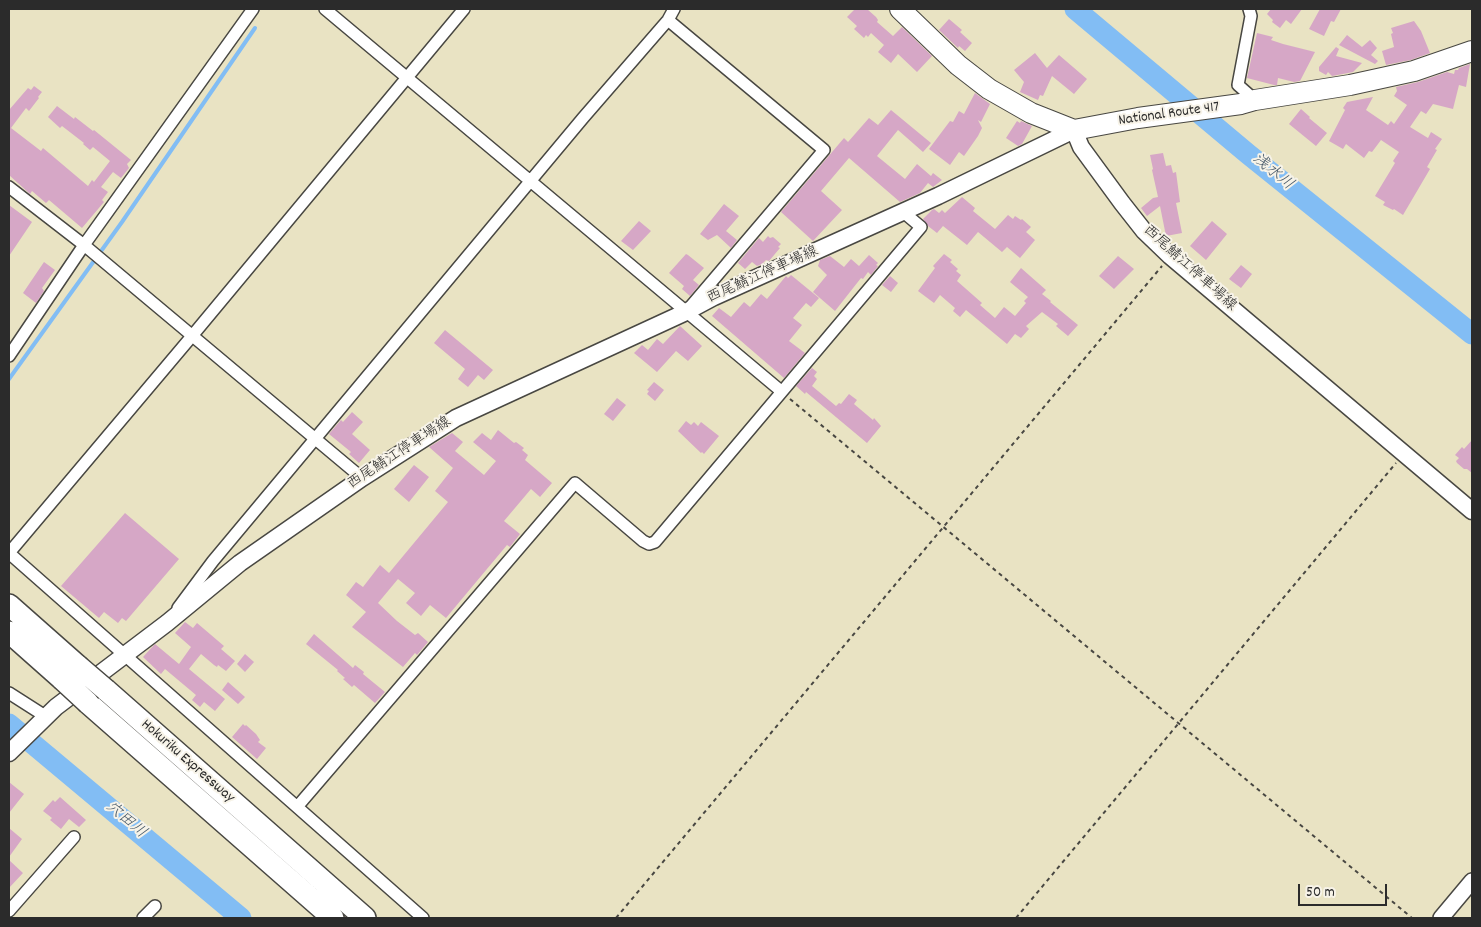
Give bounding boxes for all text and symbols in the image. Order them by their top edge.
street label: National Route 417 [1117,99,1221,131]
water label: 浅水川 [1247,150,1297,196]
street label: 西尾鯖江停車場線 [1138,222,1240,316]
street label: 西尾鯖江停車場線 [705,243,821,309]
street label: 西尾鯖江停車場線 [345,414,455,494]
street label: Hokuriku Expressway [136,716,238,808]
water label: 穴田川 [100,798,150,844]
scale bar [1301,874,1390,906]
text: 50 m [1306,882,1335,904]

